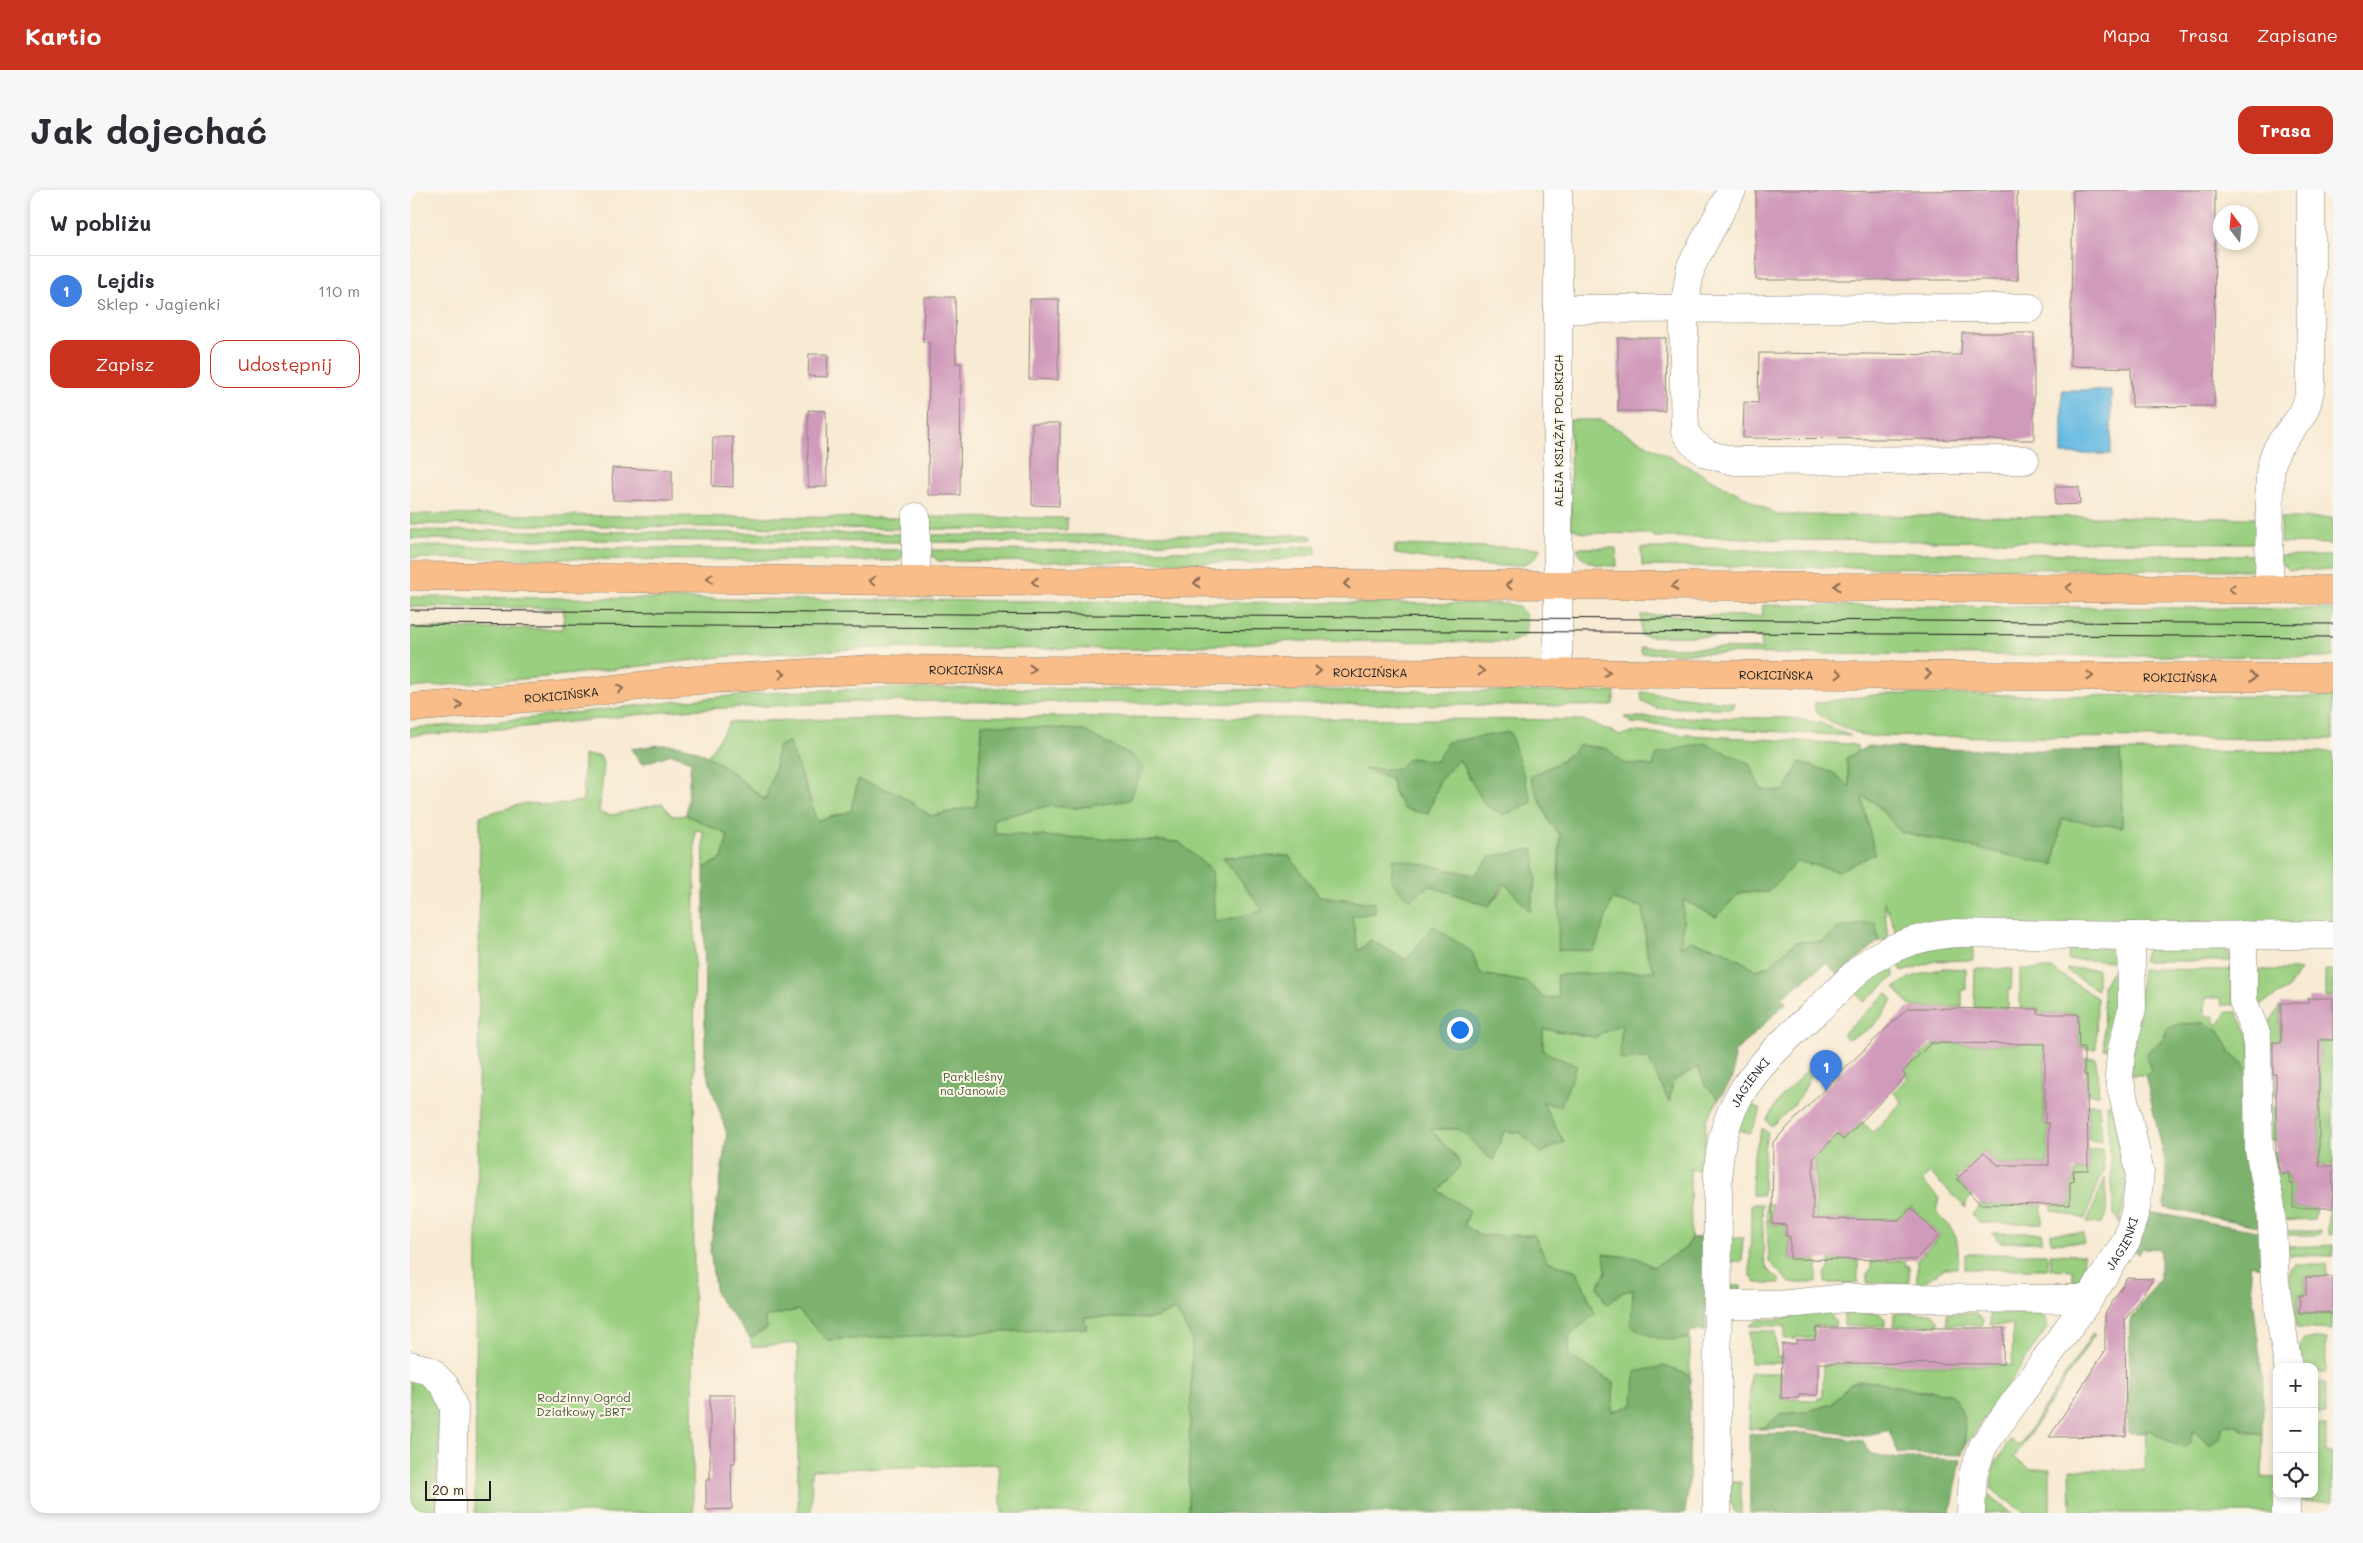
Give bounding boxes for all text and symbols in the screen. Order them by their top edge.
text: Kartio [25,20,101,51]
text: Mapa [2103,23,2151,47]
text: Trasa [2179,23,2229,47]
text: Zapisane [2257,23,2338,47]
button: Trasa [2238,106,2333,154]
text: Jak dojechać [30,107,267,153]
north arrow [2213,205,2258,250]
text: W pobliżu [50,209,151,236]
text: Lejdis [97,268,155,293]
text: 1 [62,280,70,301]
text: 110 m [318,280,360,301]
text: Sklep · Jagienki [97,293,221,314]
button: Zapisz [50,340,200,388]
button: Udostępnij [210,340,360,388]
street label: ALEJA KSIĄŻĄT POLSKICH [1550,354,1566,508]
one-way arrow [705,573,713,583]
one-way arrow [868,576,876,586]
one-way arrow [1030,577,1038,587]
one-way arrow [1193,578,1200,588]
one-way arrow [1343,579,1350,589]
one-way arrow [1505,580,1513,590]
one-way arrow [1671,581,1678,591]
one-way arrow [1833,581,1841,591]
one-way arrow [2065,583,2073,593]
one-way arrow [2228,584,2236,594]
street label: ROKICIŃSKA [929,661,1004,678]
one-way arrow [1028,664,1036,674]
street label: ROKICIŃSKA [1333,664,1408,680]
one-way arrow [1315,666,1323,676]
one-way arrow [1478,666,1485,676]
street label: ROKICIŃSKA [1739,666,1814,683]
one-way arrow [1603,667,1611,677]
one-way arrow [778,669,786,680]
one-way arrow [1836,669,1843,679]
one-way arrow [1924,669,1932,679]
street label: ROKICIŃSKA [2143,669,2218,685]
one-way arrow [2087,671,2095,681]
one-way arrow [2250,672,2257,682]
street label: ROKICIŃSKA [523,683,600,706]
one-way arrow [617,684,625,695]
one-way arrow [455,700,463,711]
your location [1447,1017,1473,1043]
pin: 1 [1810,1050,1842,1091]
street label: JAGIENKI [1727,1054,1773,1110]
park label: Park leśny na Janowie [940,1068,1006,1098]
street label: JAGIENKI [2102,1215,2141,1273]
map controls [2273,1363,2318,1498]
button: + [2273,1363,2318,1408]
park label: Rodzinny Ogród Działkowy „BRT” [536,1389,632,1419]
button: − [2273,1408,2318,1453]
button: locate [2273,1453,2318,1498]
scale bar [425,1478,491,1501]
text: 20 m [432,1480,464,1499]

